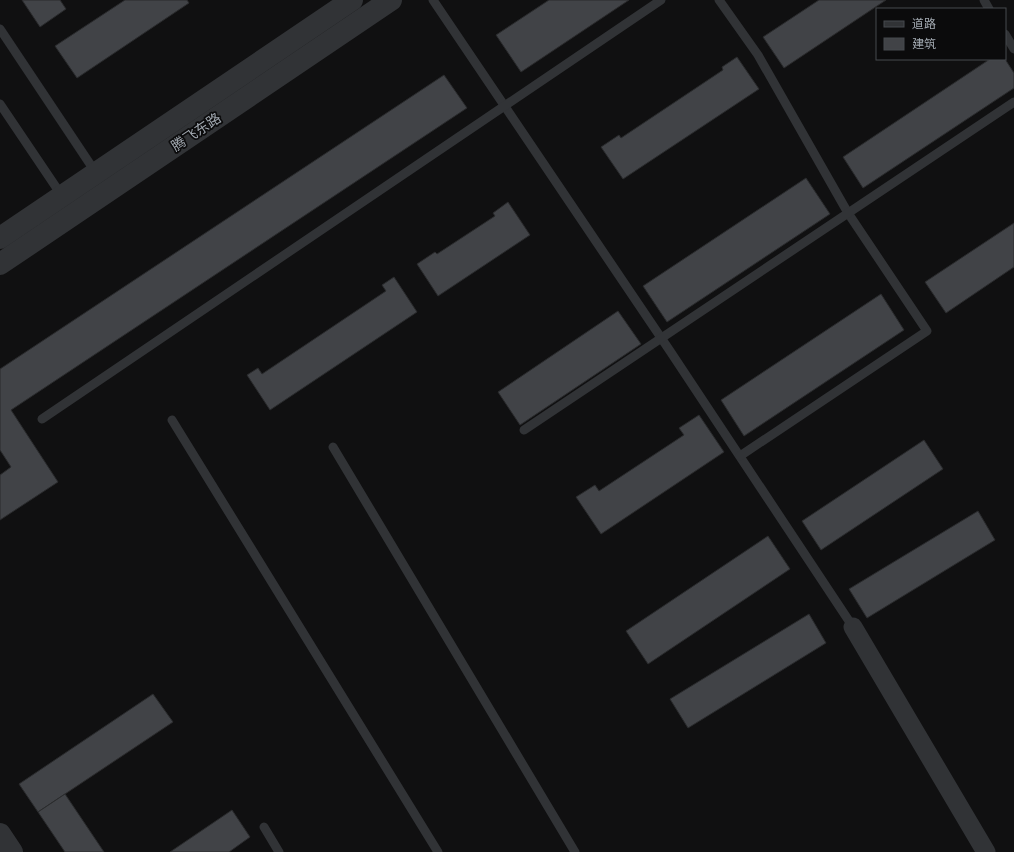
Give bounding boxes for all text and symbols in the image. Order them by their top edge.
legend [876,8,1006,60]
text: 道路 [912,15,936,32]
text: 建筑 [912,35,936,52]
street label: 腾飞东路 [167,108,224,155]

